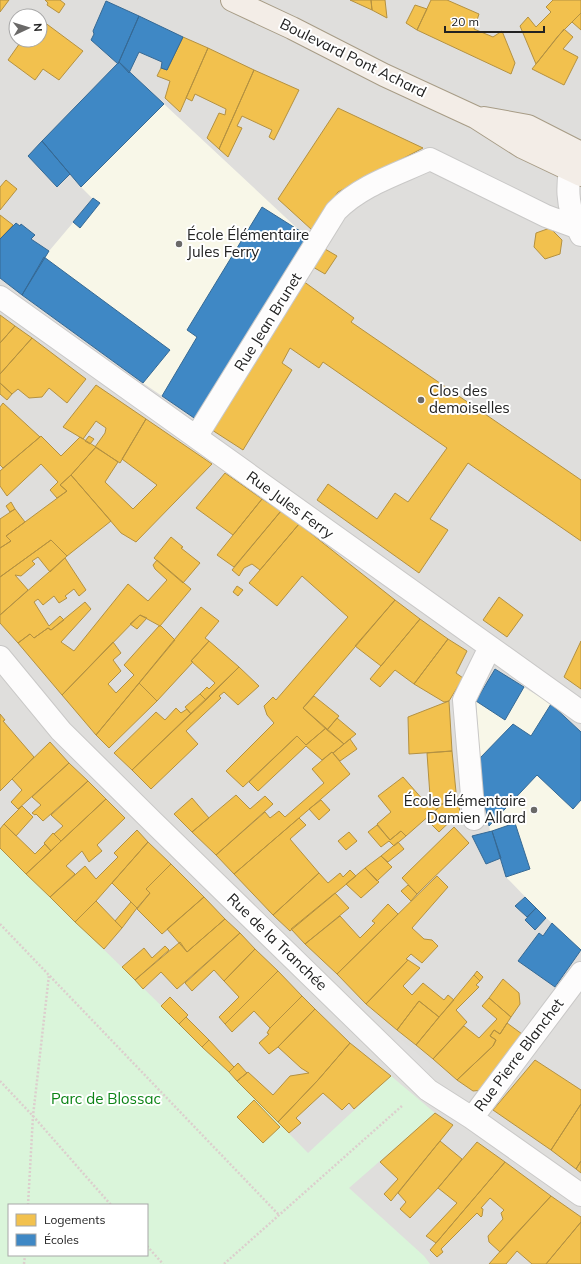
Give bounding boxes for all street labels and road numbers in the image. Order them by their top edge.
street label: Boulevard Pont Achard [277,14,430,101]
street label: Rue Jean Brunet [230,269,305,374]
street label: Rue Jules Ferry [243,467,338,543]
street label: Rue de la Tranchée [223,889,332,994]
street label: Rue Pierre Blanchet [470,994,567,1115]

